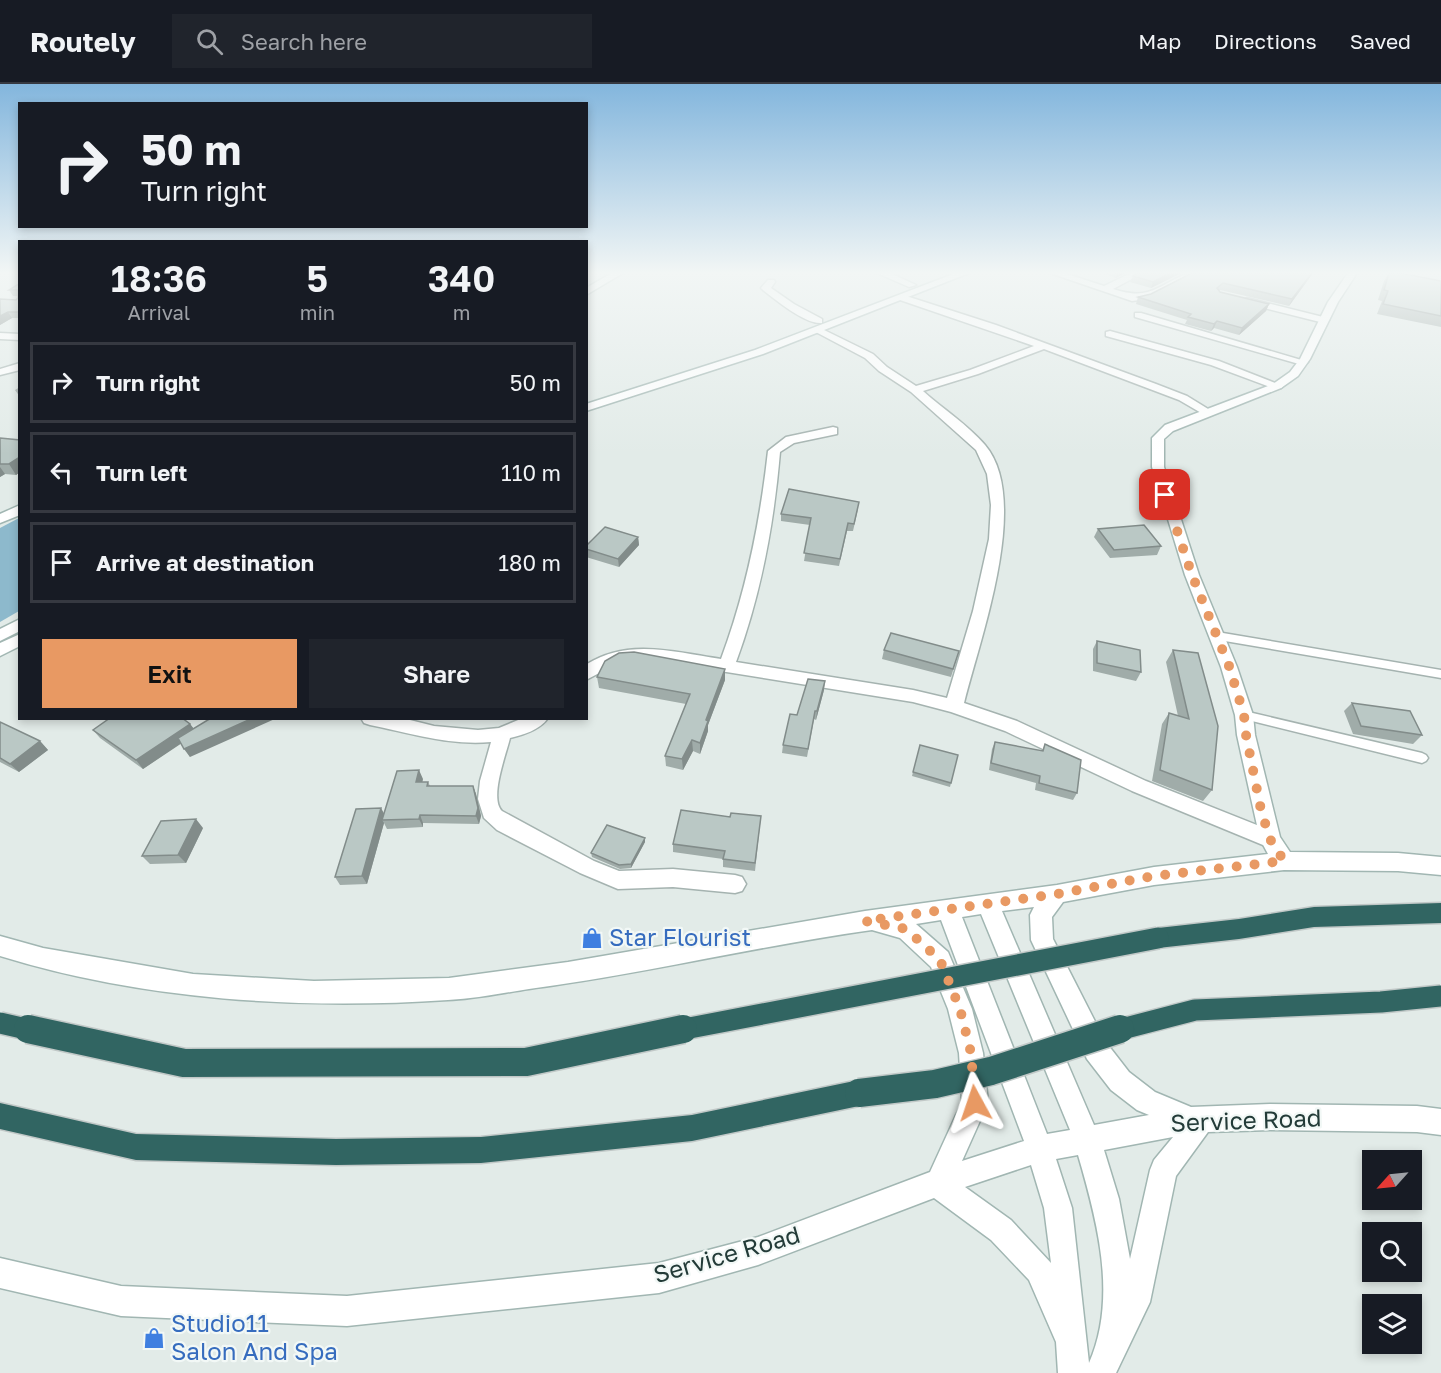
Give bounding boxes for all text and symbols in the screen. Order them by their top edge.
search box [172,14,592,68]
text: Routely [30,25,136,58]
icon: search [193,25,226,58]
text: Search here [241,28,367,55]
text: Map [1138,28,1181,54]
text: Directions [1214,28,1317,54]
text: Saved [1350,28,1411,54]
text: 50 m [141,124,241,174]
icon: right [42,126,120,204]
text: Turn right [141,175,267,207]
text: 18:36 [111,257,207,300]
text: 5 [307,257,328,300]
text: 340 [428,257,495,300]
text: Arrival [128,300,190,324]
text: min [300,300,335,324]
text: m [453,300,470,324]
icon: right [45,366,78,399]
text: Turn right [96,369,200,396]
text: 50 m [510,369,561,396]
icon: left [45,456,78,489]
text: Turn left [96,459,187,486]
text: 110 m [501,459,561,486]
pin [1139,469,1190,520]
icon: arrive [1148,478,1181,511]
icon: arrive [45,546,78,579]
text: Arrive at destination [96,549,314,576]
text: 180 m [498,549,561,576]
button: Exit [42,639,297,708]
button: Share [309,639,564,708]
place label: Star Flourist [609,922,751,951]
shop icon: Star Flourist [580,926,604,950]
position arrow [943,1071,1007,1135]
street label: Service Road [1170,1102,1322,1137]
north arrow [1362,1150,1422,1210]
map controls [1362,1150,1422,1354]
street label: Service Road [650,1219,803,1288]
button: search [1362,1222,1422,1282]
button: layers [1362,1294,1422,1354]
place label: Studio11 Salon And Spa [171,1308,338,1365]
shop icon: Studio11 Salon And Spa [142,1326,166,1350]

